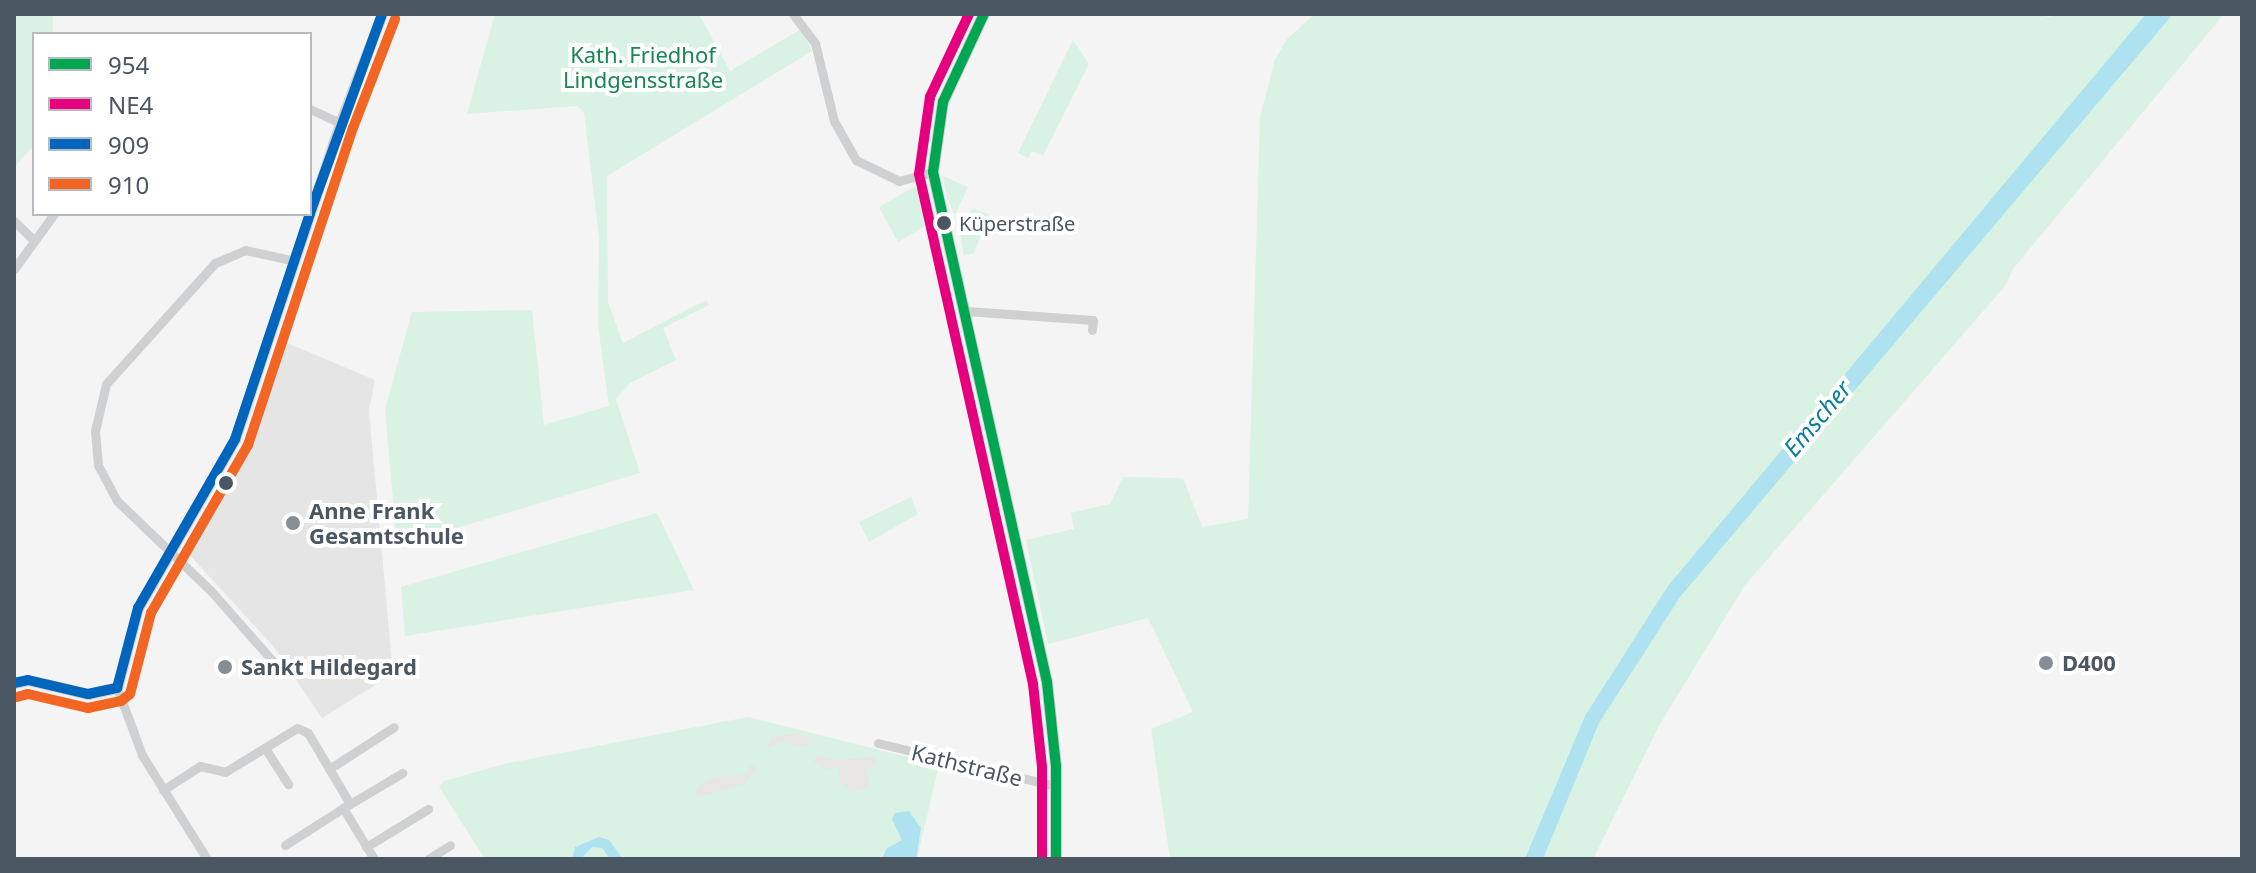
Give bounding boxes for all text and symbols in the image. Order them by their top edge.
legend [32,32,312,216]
park label: Kath. Friedhof Lindgensstraße [563,41,723,92]
text: 954 [108,48,149,81]
text: NE4 [108,88,153,121]
text: 909 [108,128,149,161]
text: 910 [108,168,149,201]
place label: Küperstraße [959,211,1075,235]
marker: Küperstraße [936,215,952,231]
water label: Emscher [1777,374,1857,462]
unlabelled marker [218,475,234,491]
place label: Anne Frank Gesamtschule [309,497,464,548]
marker: Anne Frank Gesamtschule [284,514,302,532]
place label: D400 [2062,650,2116,676]
place label: Sankt Hildegard [241,654,417,680]
marker: D400 [2037,654,2055,672]
marker: Sankt Hildegard [216,658,234,676]
street label: Kathstraße [909,738,1025,792]

